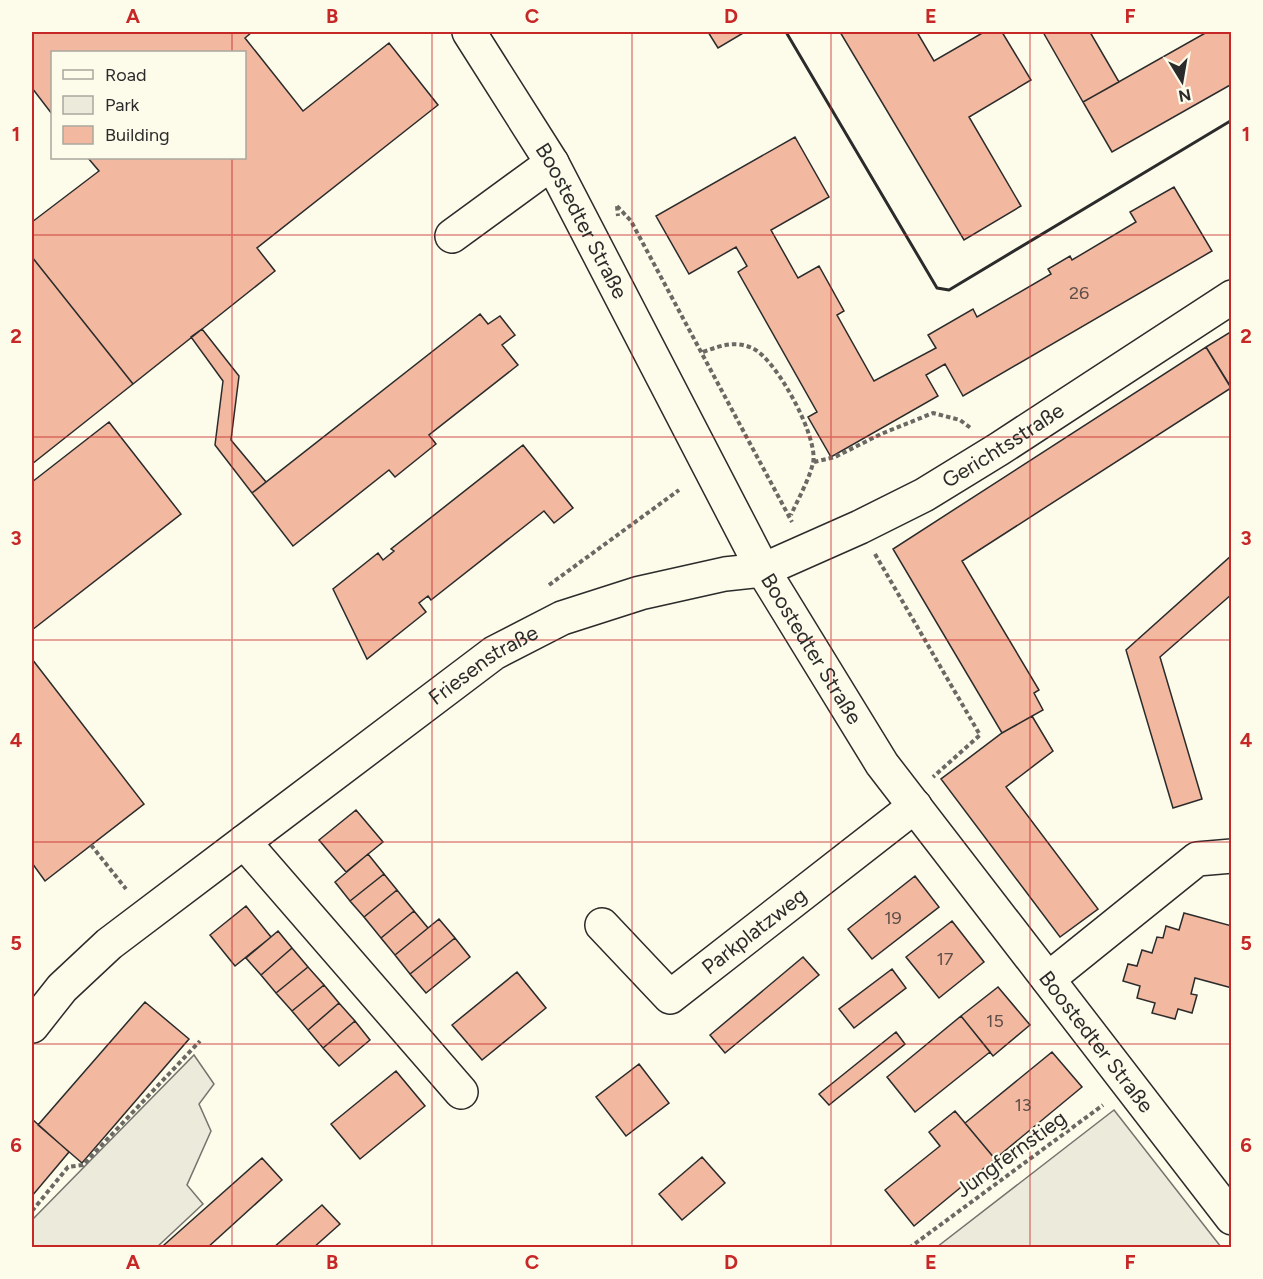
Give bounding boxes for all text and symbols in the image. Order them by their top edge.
text: A [126,4,141,28]
text: B [326,4,338,28]
text: C [525,4,539,28]
text: D [724,4,738,28]
text: E [925,4,937,28]
text: F [1124,4,1136,28]
legend [51,51,246,159]
north arrow [1152,51,1212,111]
text: Road [105,64,146,86]
text: N [1177,85,1193,106]
text: Park [105,94,140,116]
text: 1 [12,122,20,146]
text: 1 [1242,122,1250,146]
text: Building [105,124,170,146]
street label: Boostedter Straße [530,138,633,303]
house number: 26 [1069,282,1089,304]
text: 2 [10,324,22,348]
text: 2 [1240,324,1252,348]
street label: Gerichtsstraße [937,397,1068,493]
text: 3 [10,526,22,550]
text: 3 [1240,526,1252,550]
street label: Boostedter Straße [756,569,867,729]
street label: Friesenstraße [423,620,542,710]
text: 4 [10,728,23,752]
text: 4 [1240,728,1253,752]
street label: Parkplatzweg [697,882,811,979]
house number: 19 [884,907,902,929]
text: 5 [10,931,22,955]
text: 5 [1240,931,1252,955]
house number: 17 [936,948,954,970]
street label: Boostedter Straße [1034,966,1159,1117]
house number: 15 [986,1010,1004,1032]
house number: 13 [1014,1094,1032,1116]
street label: Jungfernstieg [950,1105,1071,1202]
text: 6 [10,1133,22,1157]
text: 6 [1240,1133,1252,1157]
text: A [126,1250,141,1274]
text: B [326,1250,338,1274]
text: C [525,1250,539,1274]
text: D [724,1250,738,1274]
text: E [925,1250,937,1274]
text: F [1124,1250,1136,1274]

